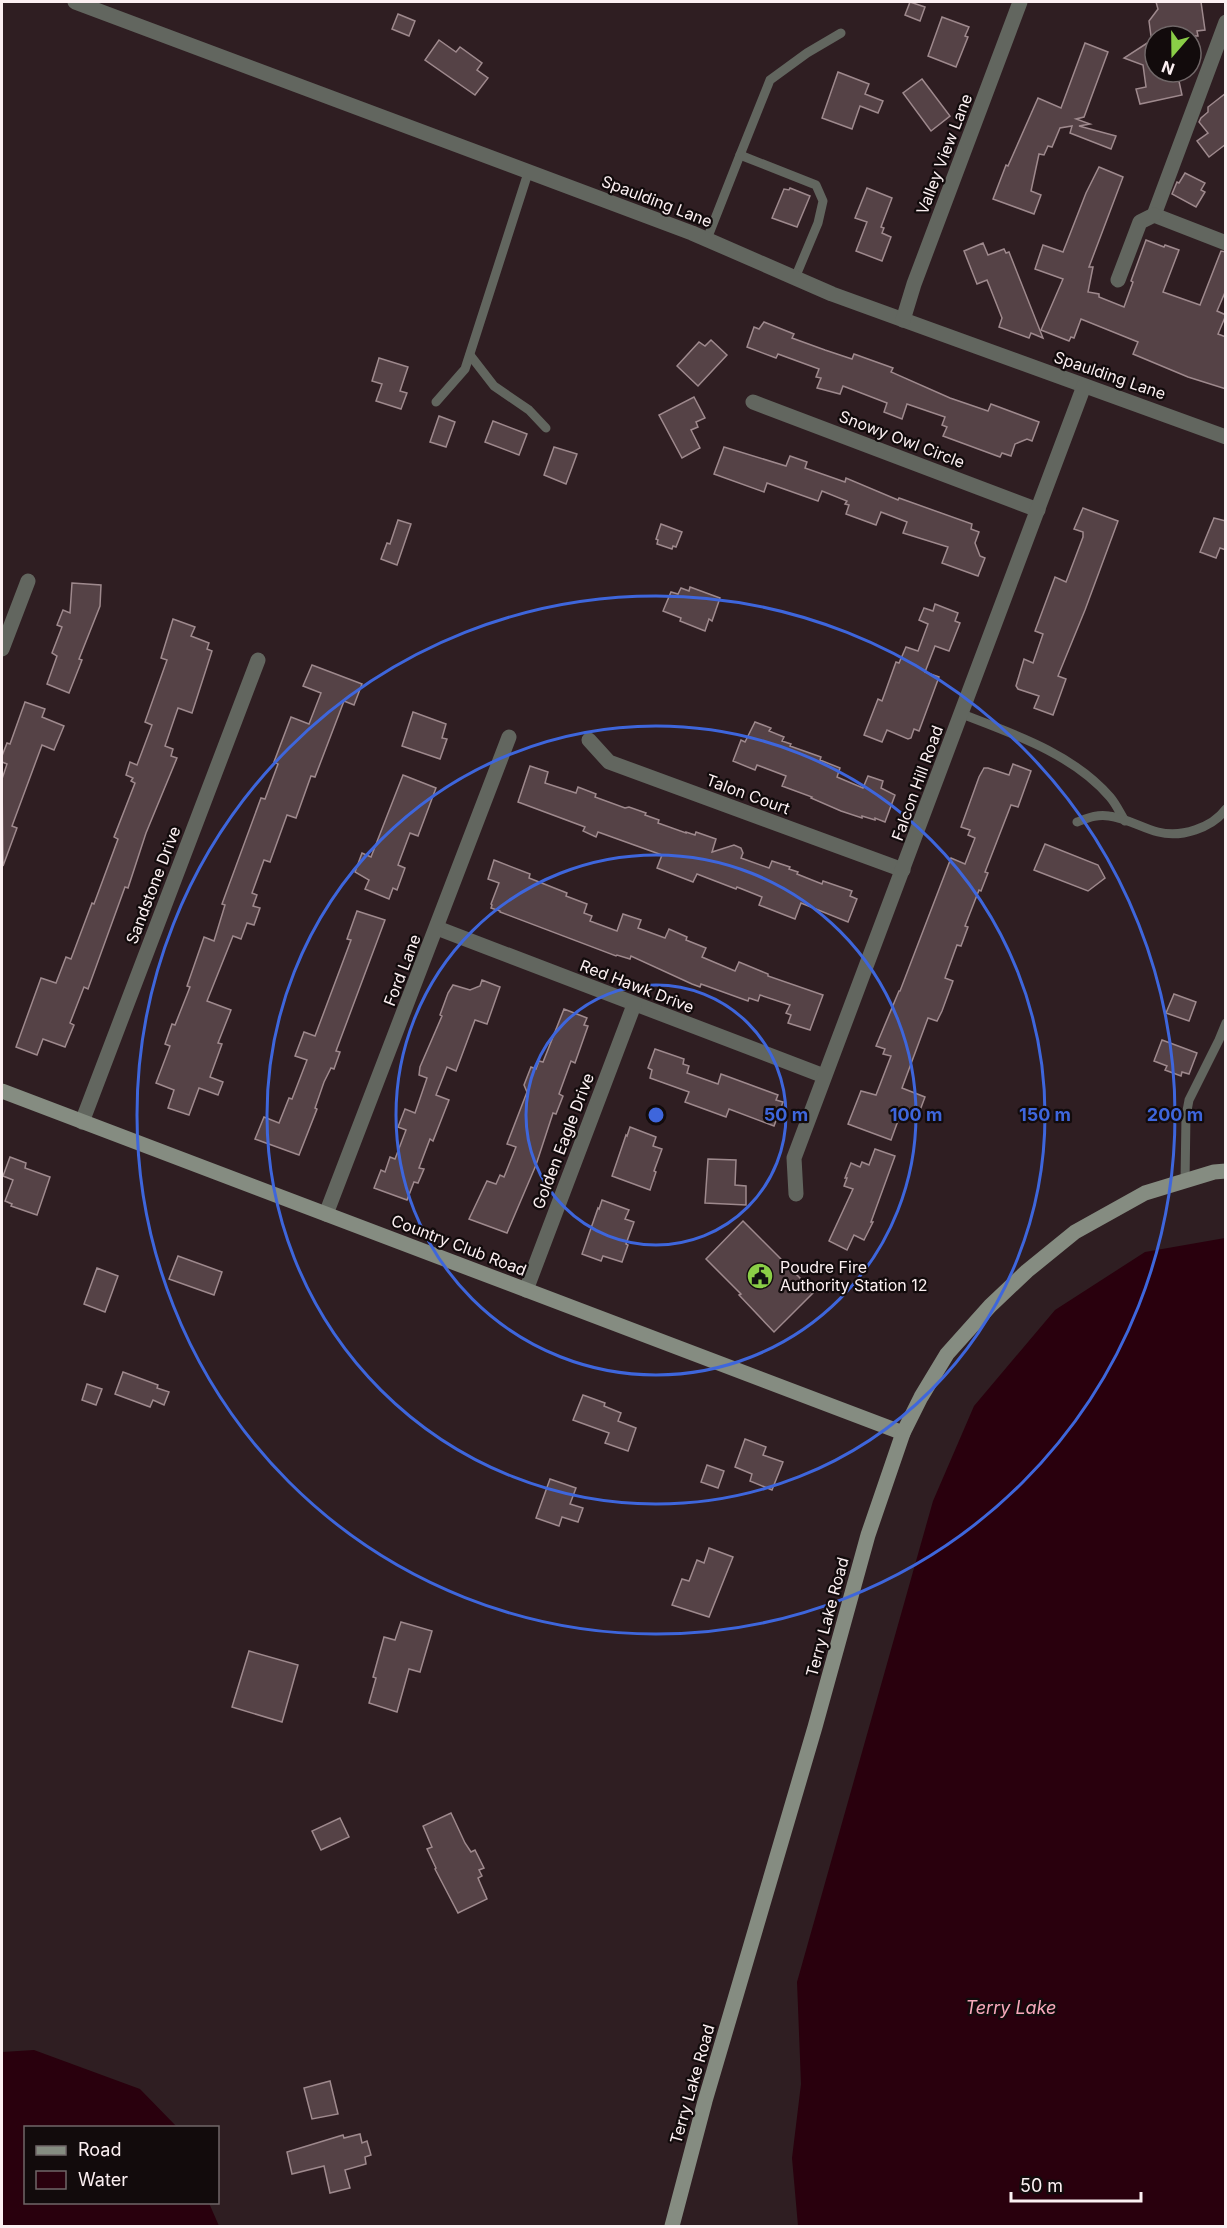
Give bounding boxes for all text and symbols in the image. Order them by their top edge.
north arrow [1143,24,1203,84]
text: N [1159,57,1177,80]
street label: Valley View Lane [912,91,976,217]
street label: Spaulding Lane [599,171,715,231]
street label: Spaulding Lane [1052,347,1168,403]
street label: Snowy Owl Circle [836,406,968,472]
street label: Falcon Hill Road [887,723,947,843]
street label: Talon Court [703,770,793,818]
street label: Sandstone Drive [121,823,185,947]
street label: Ford Lane [379,931,425,1009]
street label: Red Hawk Drive [577,955,697,1017]
street label: Golden Eagle Drive [528,1070,598,1212]
text: 50 m [764,1104,808,1125]
text: 100 m [890,1104,942,1125]
text: 150 m [1019,1104,1071,1125]
text: 200 m [1147,1104,1203,1125]
centre of rings [646,1105,666,1125]
street label: Country Club Road [389,1210,529,1280]
place label: Poudre Fire Authority Station 12 [780,1257,927,1295]
public building icon: Poudre Fire Authority Station 12 [745,1261,775,1291]
street label: Terry Lake Road [801,1555,853,1679]
water label: Terry Lake [966,1997,1056,2018]
street label: Terry Lake Road [665,2022,719,2146]
legend [24,2126,219,2204]
text: Road [78,2139,121,2160]
scale bar [1011,2165,1142,2203]
text: Water [78,2169,128,2190]
text: 50 m [1020,2175,1063,2196]

